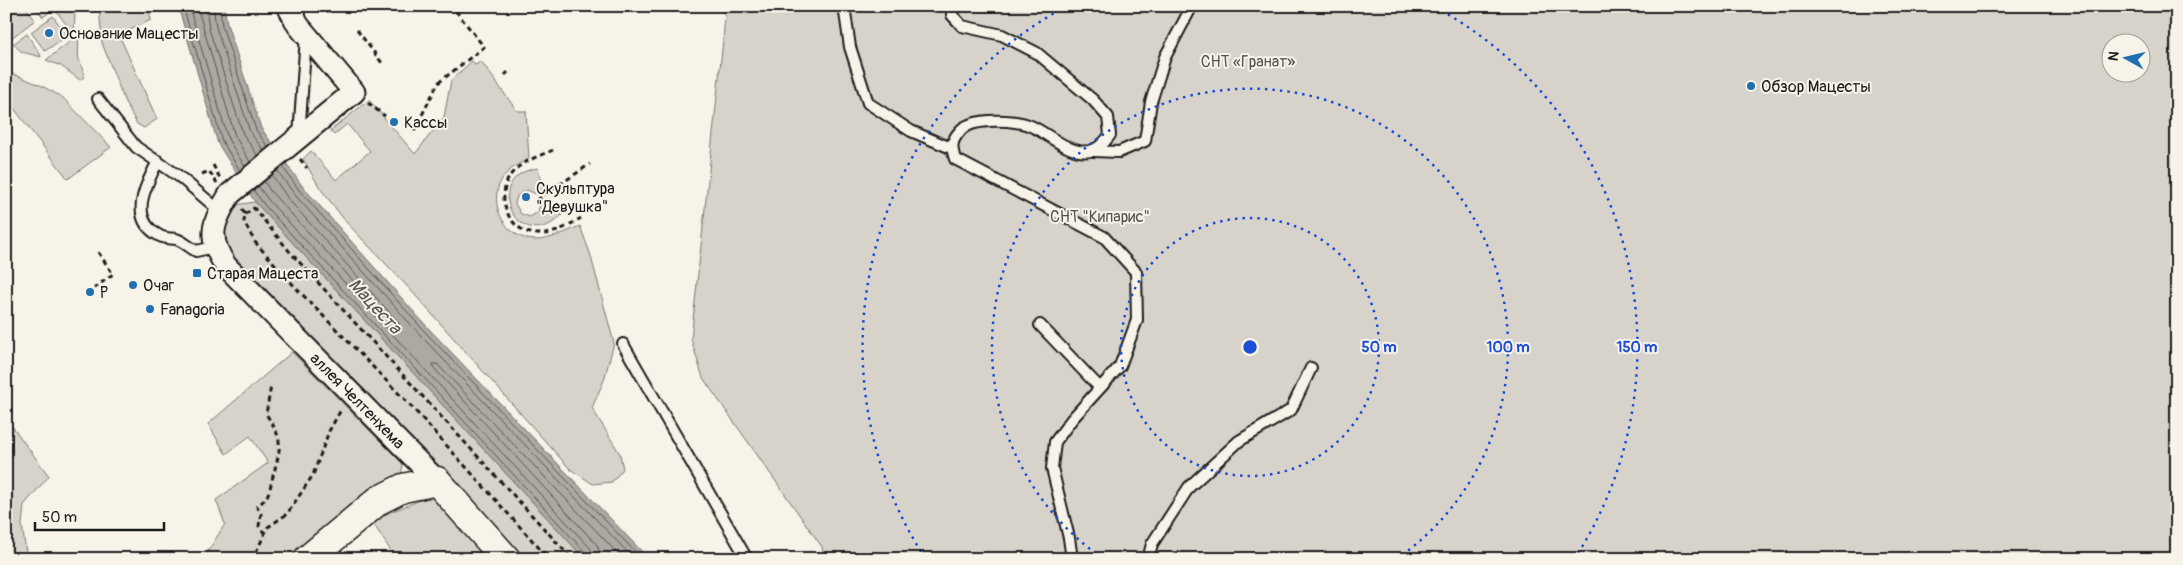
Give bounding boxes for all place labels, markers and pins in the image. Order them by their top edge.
place label: Основание Мацесты [59,24,199,44]
marker: Основание Мацесты [43,27,55,39]
place label: Обзор Мацесты [1761,77,1871,97]
marker: Обзор Мацесты [1745,80,1757,92]
place label: Кассы [404,113,447,133]
marker: Кассы [388,116,400,128]
place label: Скульптура "Девушка" [536,179,615,217]
marker: Скульптура "Девушка" [520,191,532,203]
place label: Старая Мацеста [207,264,318,284]
marker: Старая Мацеста [191,267,203,279]
place label: Очаг [143,276,175,296]
marker: Очаг [127,279,139,291]
place label: Р [100,283,108,303]
marker: Р [84,286,96,298]
place label: Fanagoria [160,300,225,320]
marker: Fanagoria [144,303,156,315]
centre of rings [1241,338,1259,356]

